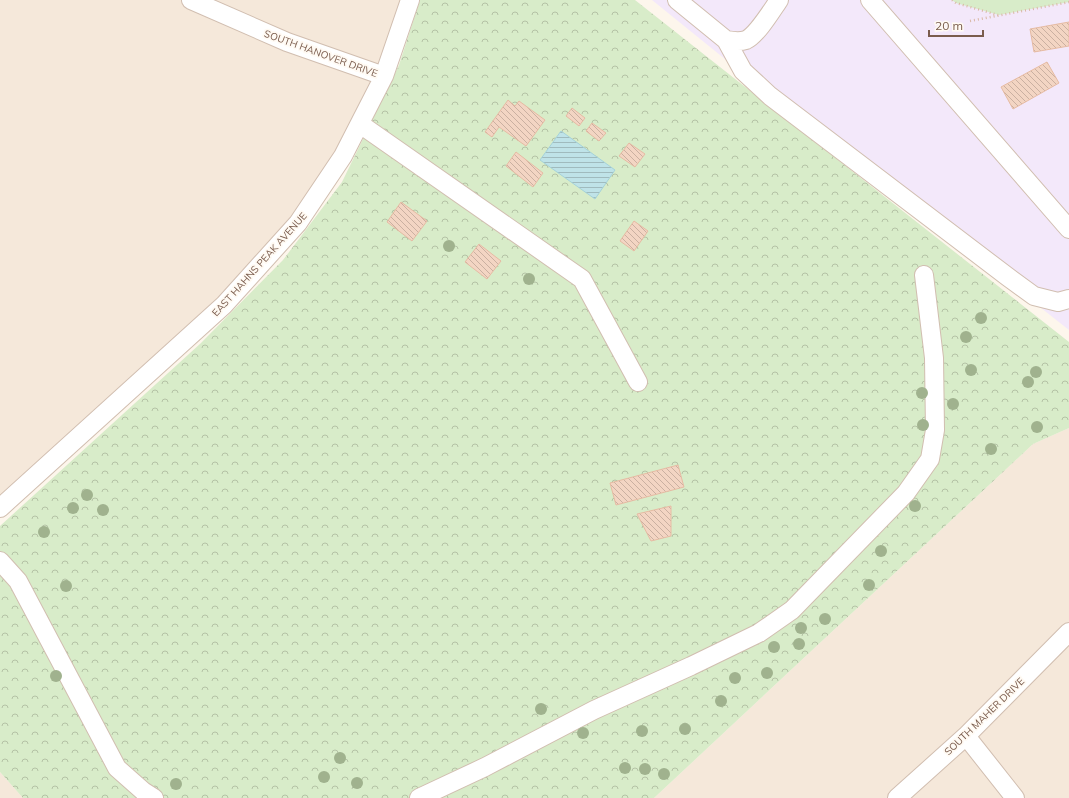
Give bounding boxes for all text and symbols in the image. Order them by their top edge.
scale bar [929,12,983,38]
text: 20 m [935,18,963,33]
street label: SOUTH HANOVER DRIVE [262,27,379,80]
street label: EAST HAHNS PEAK AVENUE [209,210,310,319]
street label: SOUTH MAHER DRIVE [942,675,1027,758]

